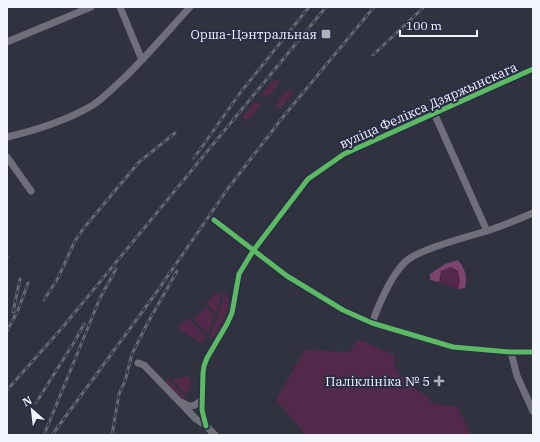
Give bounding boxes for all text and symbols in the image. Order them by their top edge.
scale bar [400,12,477,38]
text: 100 m [406,18,442,33]
place label: Орша-Цэнтральная [190,26,317,43]
marker: Орша-Цэнтральная [320,28,332,40]
street label: вуліца Фелікса Дзяржынскага [337,58,520,152]
place label: Паліклініка № 5 [325,373,430,390]
marker: Паліклініка № 5 [433,375,445,387]
north arrow [12,390,52,430]
text: N [20,393,35,409]

